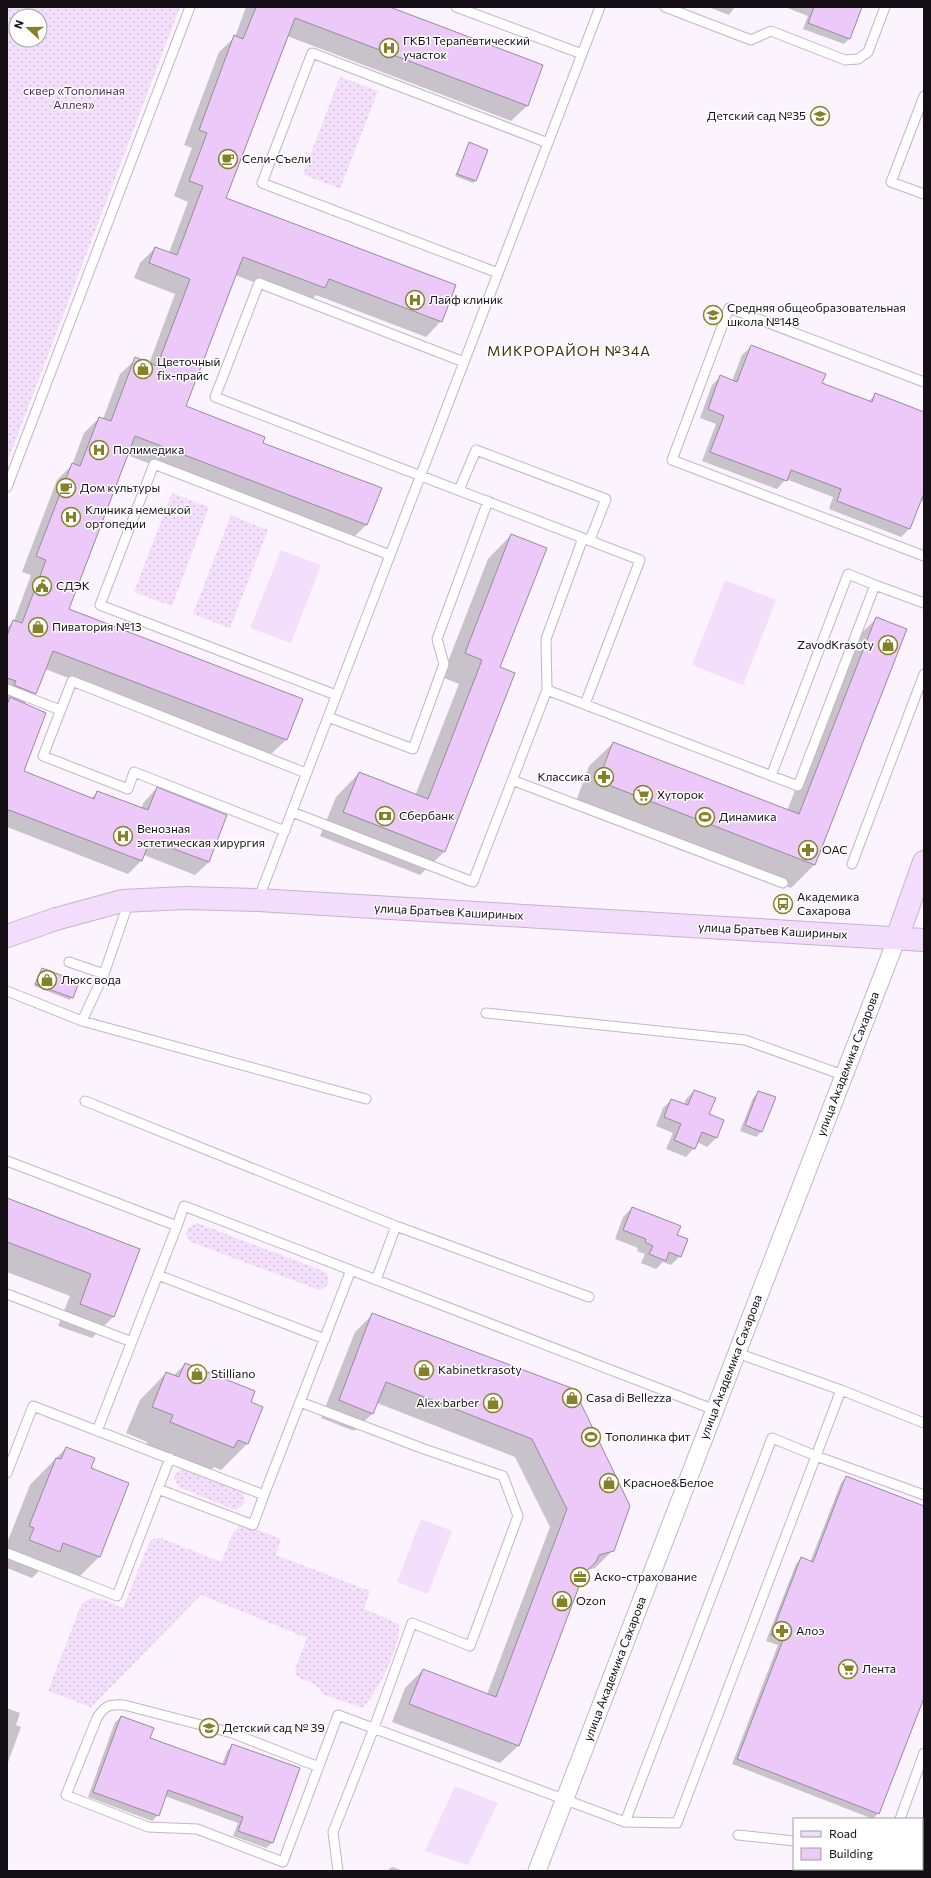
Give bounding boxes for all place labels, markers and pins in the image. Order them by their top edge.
place label: ГКБ1 Терапевтический участок [403,33,530,61]
hospital icon: ГКБ1 Терапевтический участок [378,37,400,59]
school or university icon: Детский сад №35 [809,105,831,127]
place label: Детский сад №35 [707,108,806,122]
cafe icon: Сели-Съели [217,148,239,170]
place label: Сели-Съели [242,151,311,165]
hospital icon: Лайф клиник [404,289,426,311]
place label: Лайф клиник [429,292,504,306]
place label: Средняя общеобразовательная школа №148 [727,300,906,328]
school or university icon: Средняя общеобразовательная школа №148 [702,304,724,326]
place label: Цветочный fix-прайс [157,354,220,382]
shop icon: Цветочный fix-прайс [132,358,154,380]
hospital icon: Полимедика [88,439,110,461]
place label: Полимедика [113,442,184,456]
cafe icon: Дом культуры [55,477,77,499]
place label: Дом культуры [80,480,160,494]
place label: Клиника немецкой ортопедии [85,502,191,530]
hospital icon: Клиника немецкой ортопедии [60,506,82,528]
public building icon: СДЭК [31,575,53,597]
place label: СДЭК [56,578,90,592]
shop icon: Пиватория №13 [27,616,49,638]
place label: Пиватория №13 [52,619,142,633]
shop icon: ZavodKrasoty [877,634,899,656]
place label: ZavodKrasoty [797,637,874,651]
pharmacy icon: Классика [593,766,615,788]
place label: Классика [537,769,590,783]
supermarket icon: Хуторок [632,784,654,806]
place label: Хуторок [657,787,705,801]
bank icon: Сбербанк [374,805,396,827]
sports icon: Динамика [694,806,716,828]
place label: Сбербанк [399,808,455,822]
place label: Динамика [719,809,776,823]
place label: Венозная эстетическая хирургия [137,821,265,849]
hospital icon: Венозная эстетическая хирургия [112,825,134,847]
pharmacy icon: ОАС [797,839,819,861]
place label: ОАС [822,842,848,856]
place label: Академика Сахарова [797,889,859,917]
bus stop icon: Академика Сахарова [772,893,794,915]
shop icon: Люкс вода [36,969,58,991]
place label: Люкс вода [61,972,121,986]
shop icon: Kabinetkrasoty [413,1359,435,1381]
place label: Kabinetkrasoty [438,1362,522,1376]
shop icon: Stilliano [186,1363,208,1385]
place label: Stilliano [211,1366,255,1380]
shop icon: Casa di Bellezza [561,1387,583,1409]
place label: Casa di Bellezza [586,1390,672,1404]
shop icon: Alex barber [482,1392,504,1414]
place label: Alex barber [416,1395,479,1409]
sports icon: Тополинка фит [580,1426,602,1448]
place label: Тополинка фит [605,1429,691,1443]
shop icon: Красное&Белое [598,1472,620,1494]
place label: Красное&Белое [623,1475,714,1489]
office icon: Аско-страхование [569,1566,591,1588]
place label: Аско-страхование [594,1569,697,1583]
shop icon: Ozon [551,1590,573,1612]
place label: Ozon [576,1593,606,1607]
pharmacy icon: Алоэ [771,1620,793,1642]
place label: Алоэ [796,1623,824,1637]
supermarket icon: Лента [837,1658,859,1680]
place label: Лента [862,1661,896,1675]
school or university icon: Детский сад № 39 [198,1717,220,1739]
place label: Детский сад № 39 [223,1720,325,1734]

